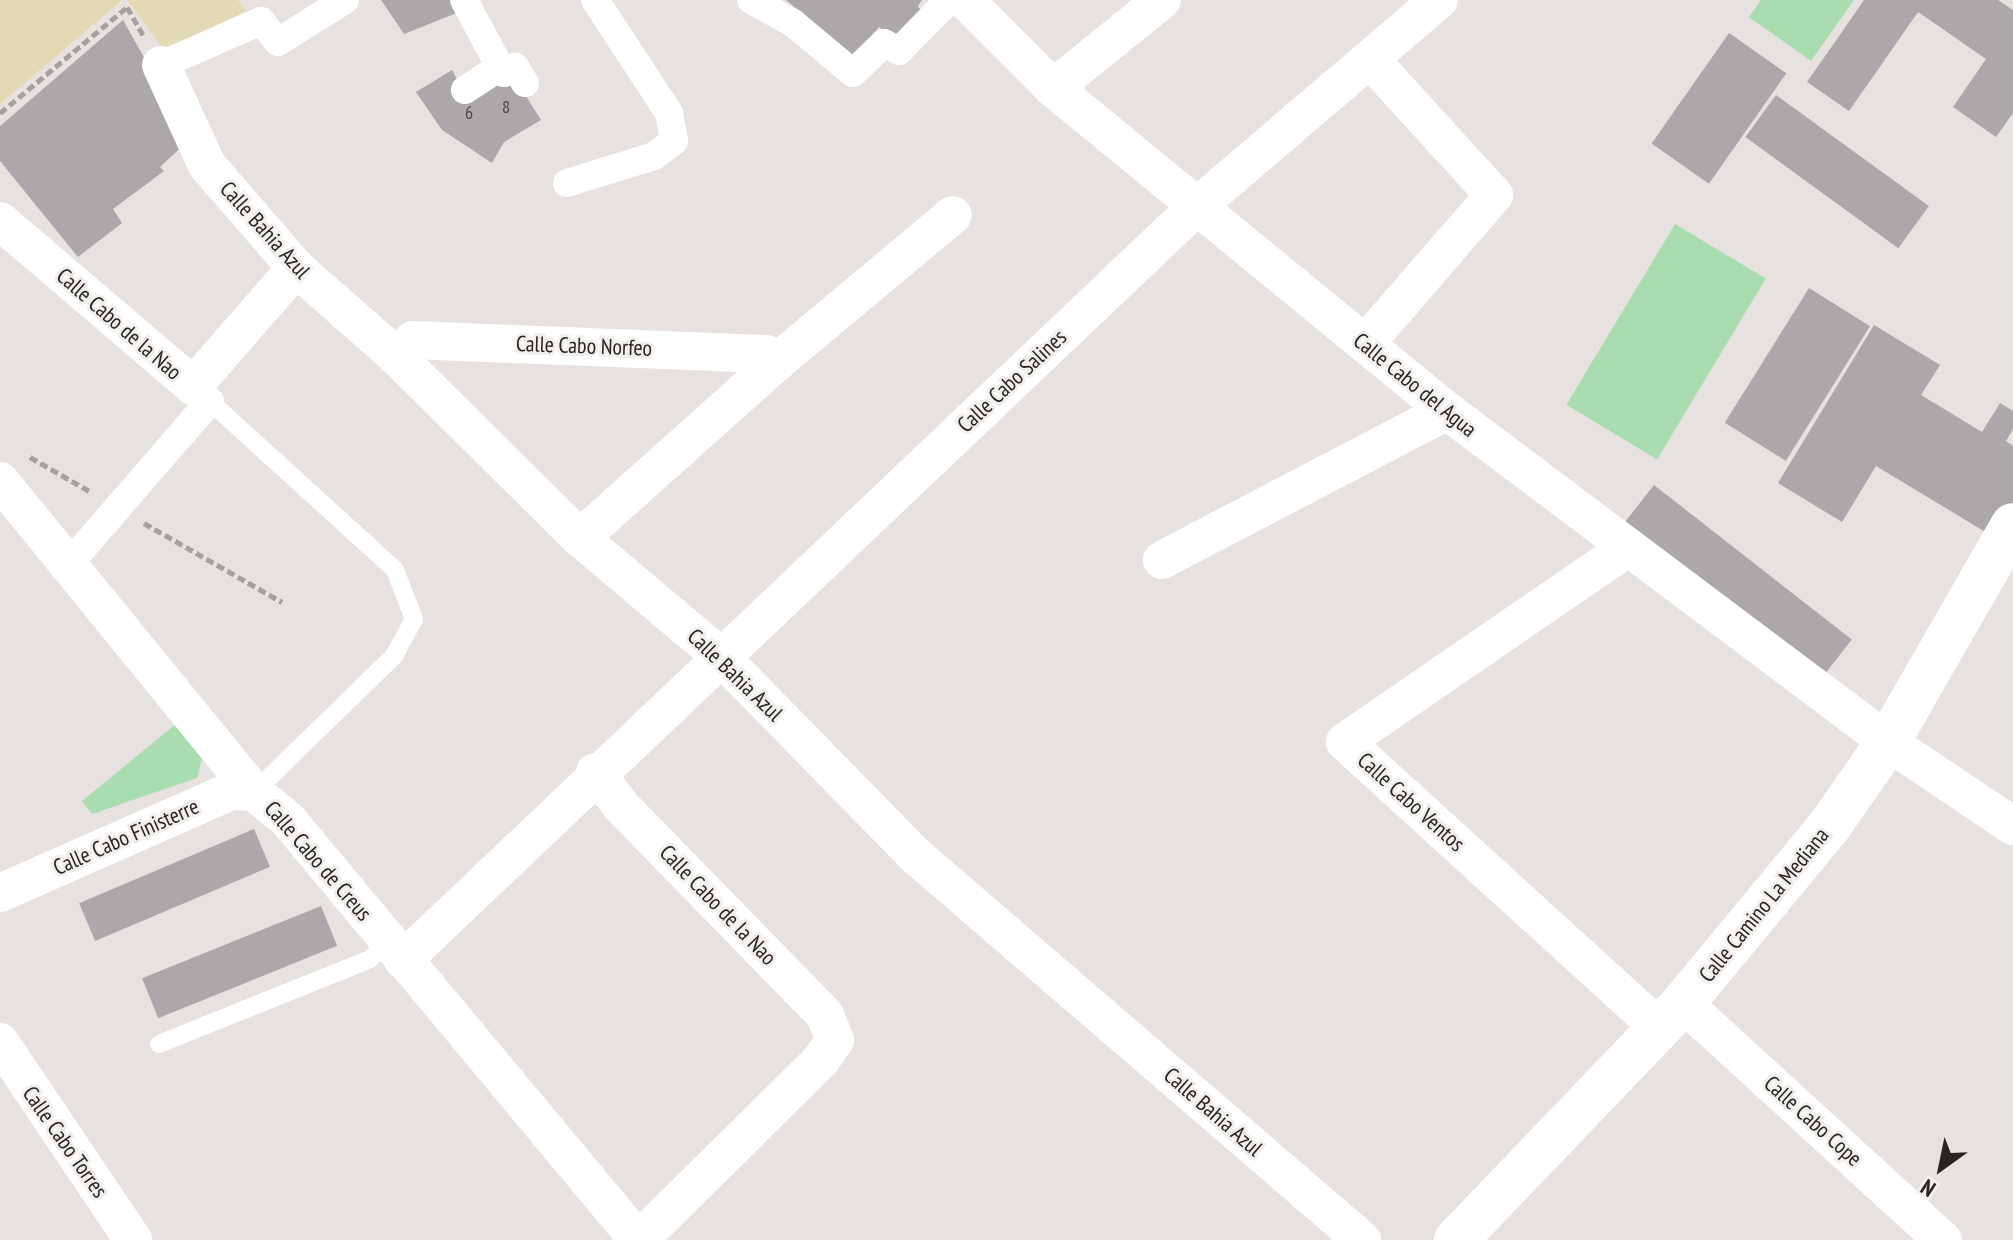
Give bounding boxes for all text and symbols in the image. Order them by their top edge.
house number: 8 [502,96,510,118]
house number: 6 [465,102,473,124]
street label: Calle Bahia Azul [214,176,316,284]
street label: Calle Cabo de la Nao [51,263,187,385]
street label: Calle Cabo Salines [952,324,1072,438]
street label: Calle Cabo del Agua [1348,327,1482,443]
street label: Calle Cabo Norfeo [516,330,652,362]
street label: Calle Bahia Azul [682,623,788,727]
street label: Calle Cabo Ventos [1352,747,1470,857]
street label: Calle Cabo Finisterre [49,793,203,881]
street label: Calle Cabo de Creus [259,796,377,926]
street label: Calle Camino La Mediana [1694,822,1834,988]
street label: Calle Cabo de la Nao [654,839,782,971]
street label: Calle Bahia Azul [1158,1062,1268,1162]
street label: Calle Cabo Cope [1759,1070,1867,1172]
street label: Calle Cabo Torres [17,1081,113,1203]
north arrow [1901,1128,1981,1208]
text: N [1915,1173,1941,1203]

